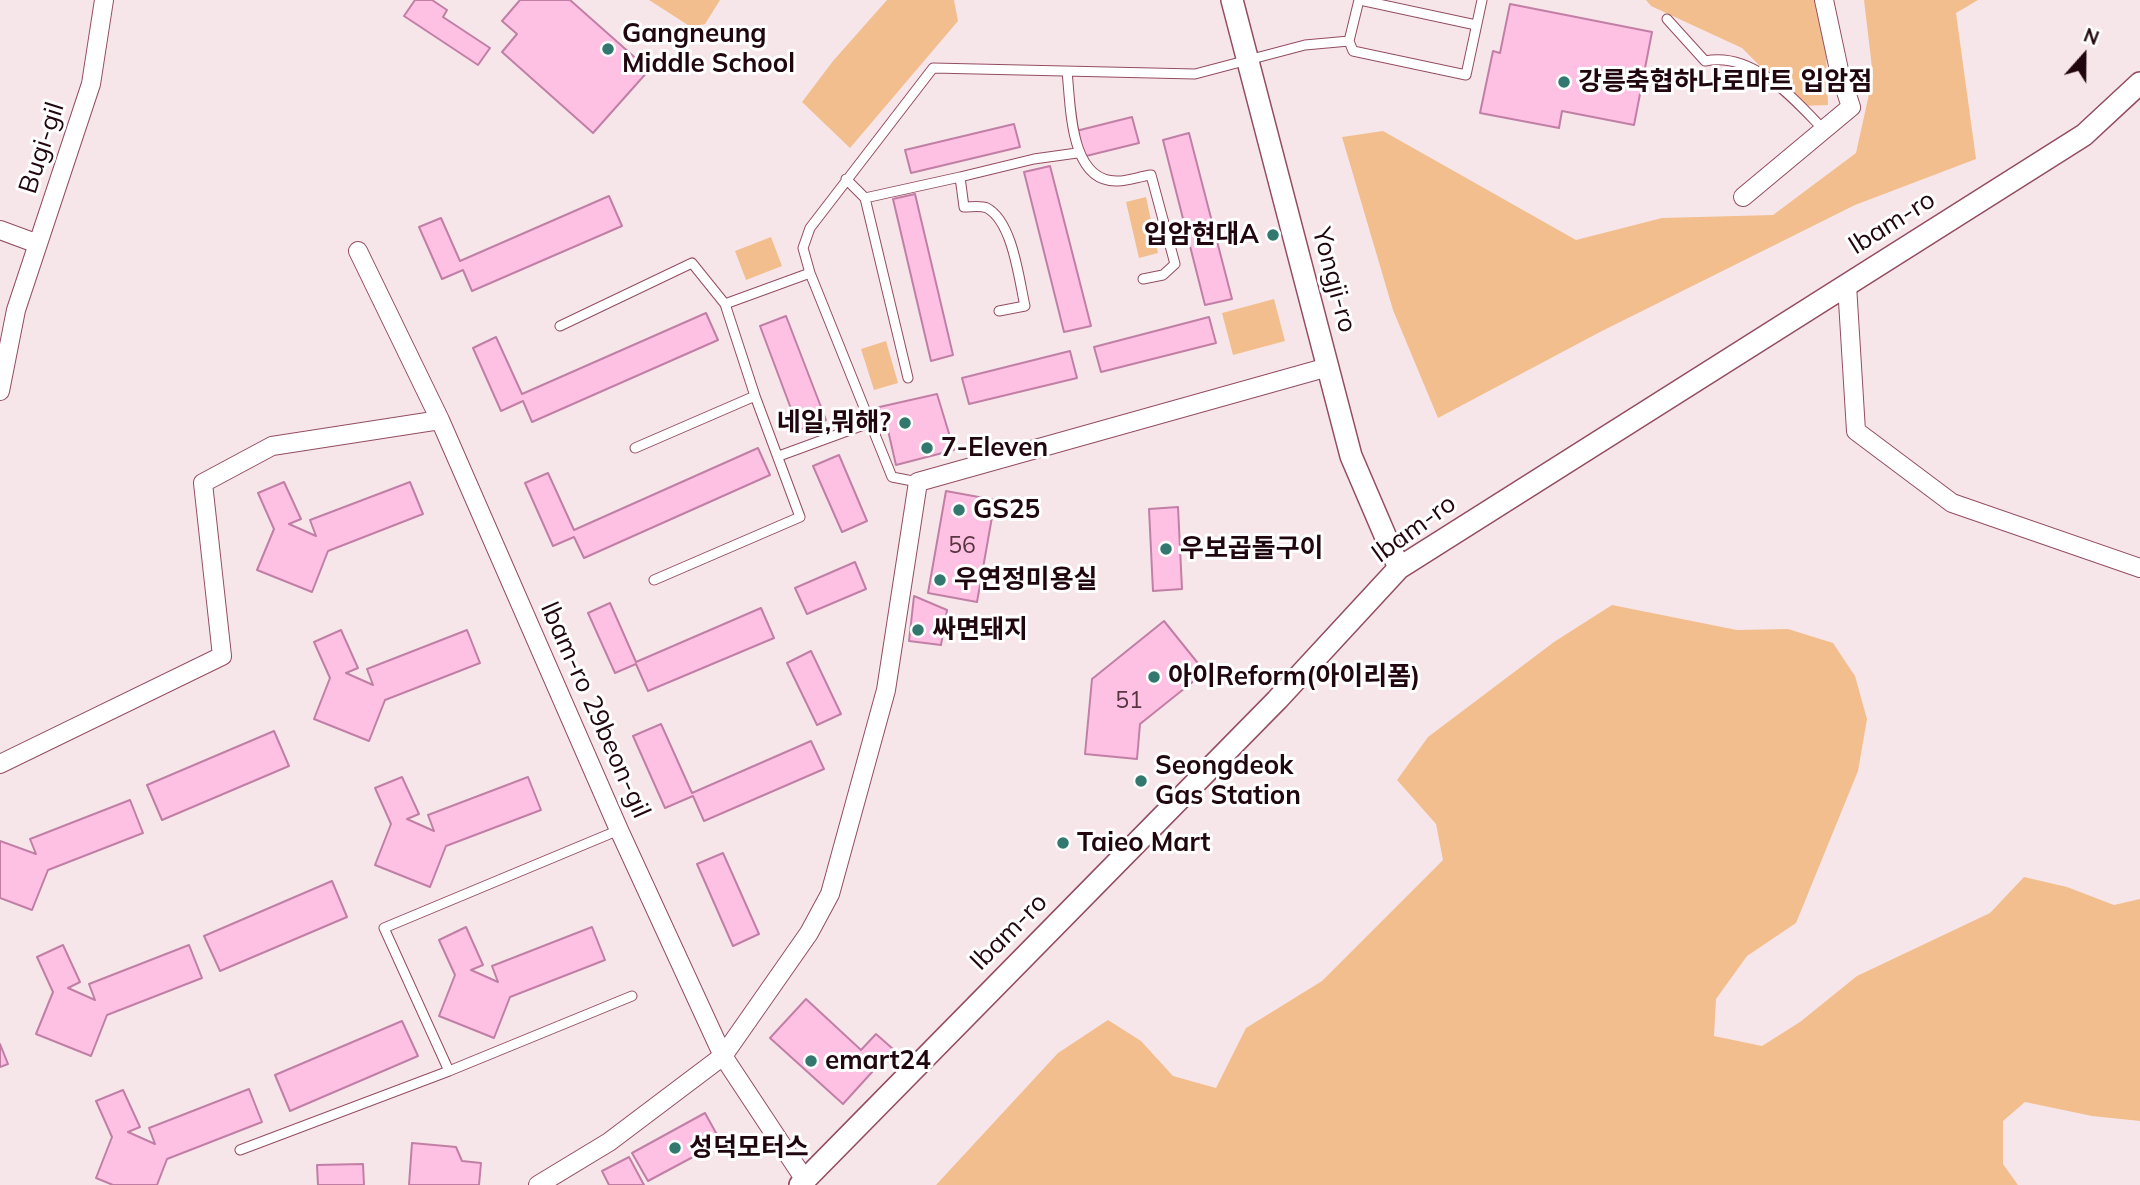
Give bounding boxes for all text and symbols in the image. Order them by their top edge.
place label: Gangneung Middle School [622,18,795,80]
north arrow [2049,21,2119,91]
text: N [2081,23,2103,50]
marker: Gangneung Middle School [600,41,616,57]
place label: 강릉축협하나로마트 입암점 [1578,66,1872,98]
marker: 강릉축협하나로마트 입암점 [1556,74,1572,90]
street label: Bugi-gil [13,98,71,198]
street label: Ibam-ro [1843,184,1941,262]
place label: 입암현대A [1144,219,1259,251]
street label: Yongji-ro [1305,224,1363,336]
marker: 입암현대A [1265,227,1281,243]
place label: 네일,뭐해? [777,407,891,439]
marker: 네일,뭐해? [897,415,913,431]
place label: 7-Eleven [941,432,1048,464]
marker: 7-Eleven [919,440,935,456]
street label: Ibam-ro [1366,488,1462,570]
place label: GS25 [973,494,1040,526]
marker: GS25 [951,502,967,518]
house number: 56 [948,532,976,560]
place label: 우보곱돌구이 [1180,533,1324,565]
marker: 우보곱돌구이 [1158,541,1174,557]
place label: 우연정미용실 [954,564,1098,596]
marker: 우연정미용실 [932,572,948,588]
street label: Ibam-ro 29beon-gil [533,597,657,823]
place label: 싸면돼지 [932,614,1028,646]
marker: 싸면돼지 [910,622,926,638]
place label: 아이Reform(아이리폼) [1168,661,1420,693]
marker: 아이Reform(아이리폼) [1146,669,1162,685]
house number: 51 [1115,687,1143,715]
place label: Seongdeok Gas Station [1155,750,1301,812]
marker: Seongdeok Gas Station [1133,773,1149,789]
place label: Taieo Mart [1077,827,1210,859]
marker: Taieo Mart [1055,835,1071,851]
street label: Ibam-ro [964,887,1054,977]
place label: emart24 [825,1045,931,1077]
marker: emart24 [803,1053,819,1069]
place label: 성덕모터스 [689,1132,809,1164]
marker: 성덕모터스 [667,1140,683,1156]

